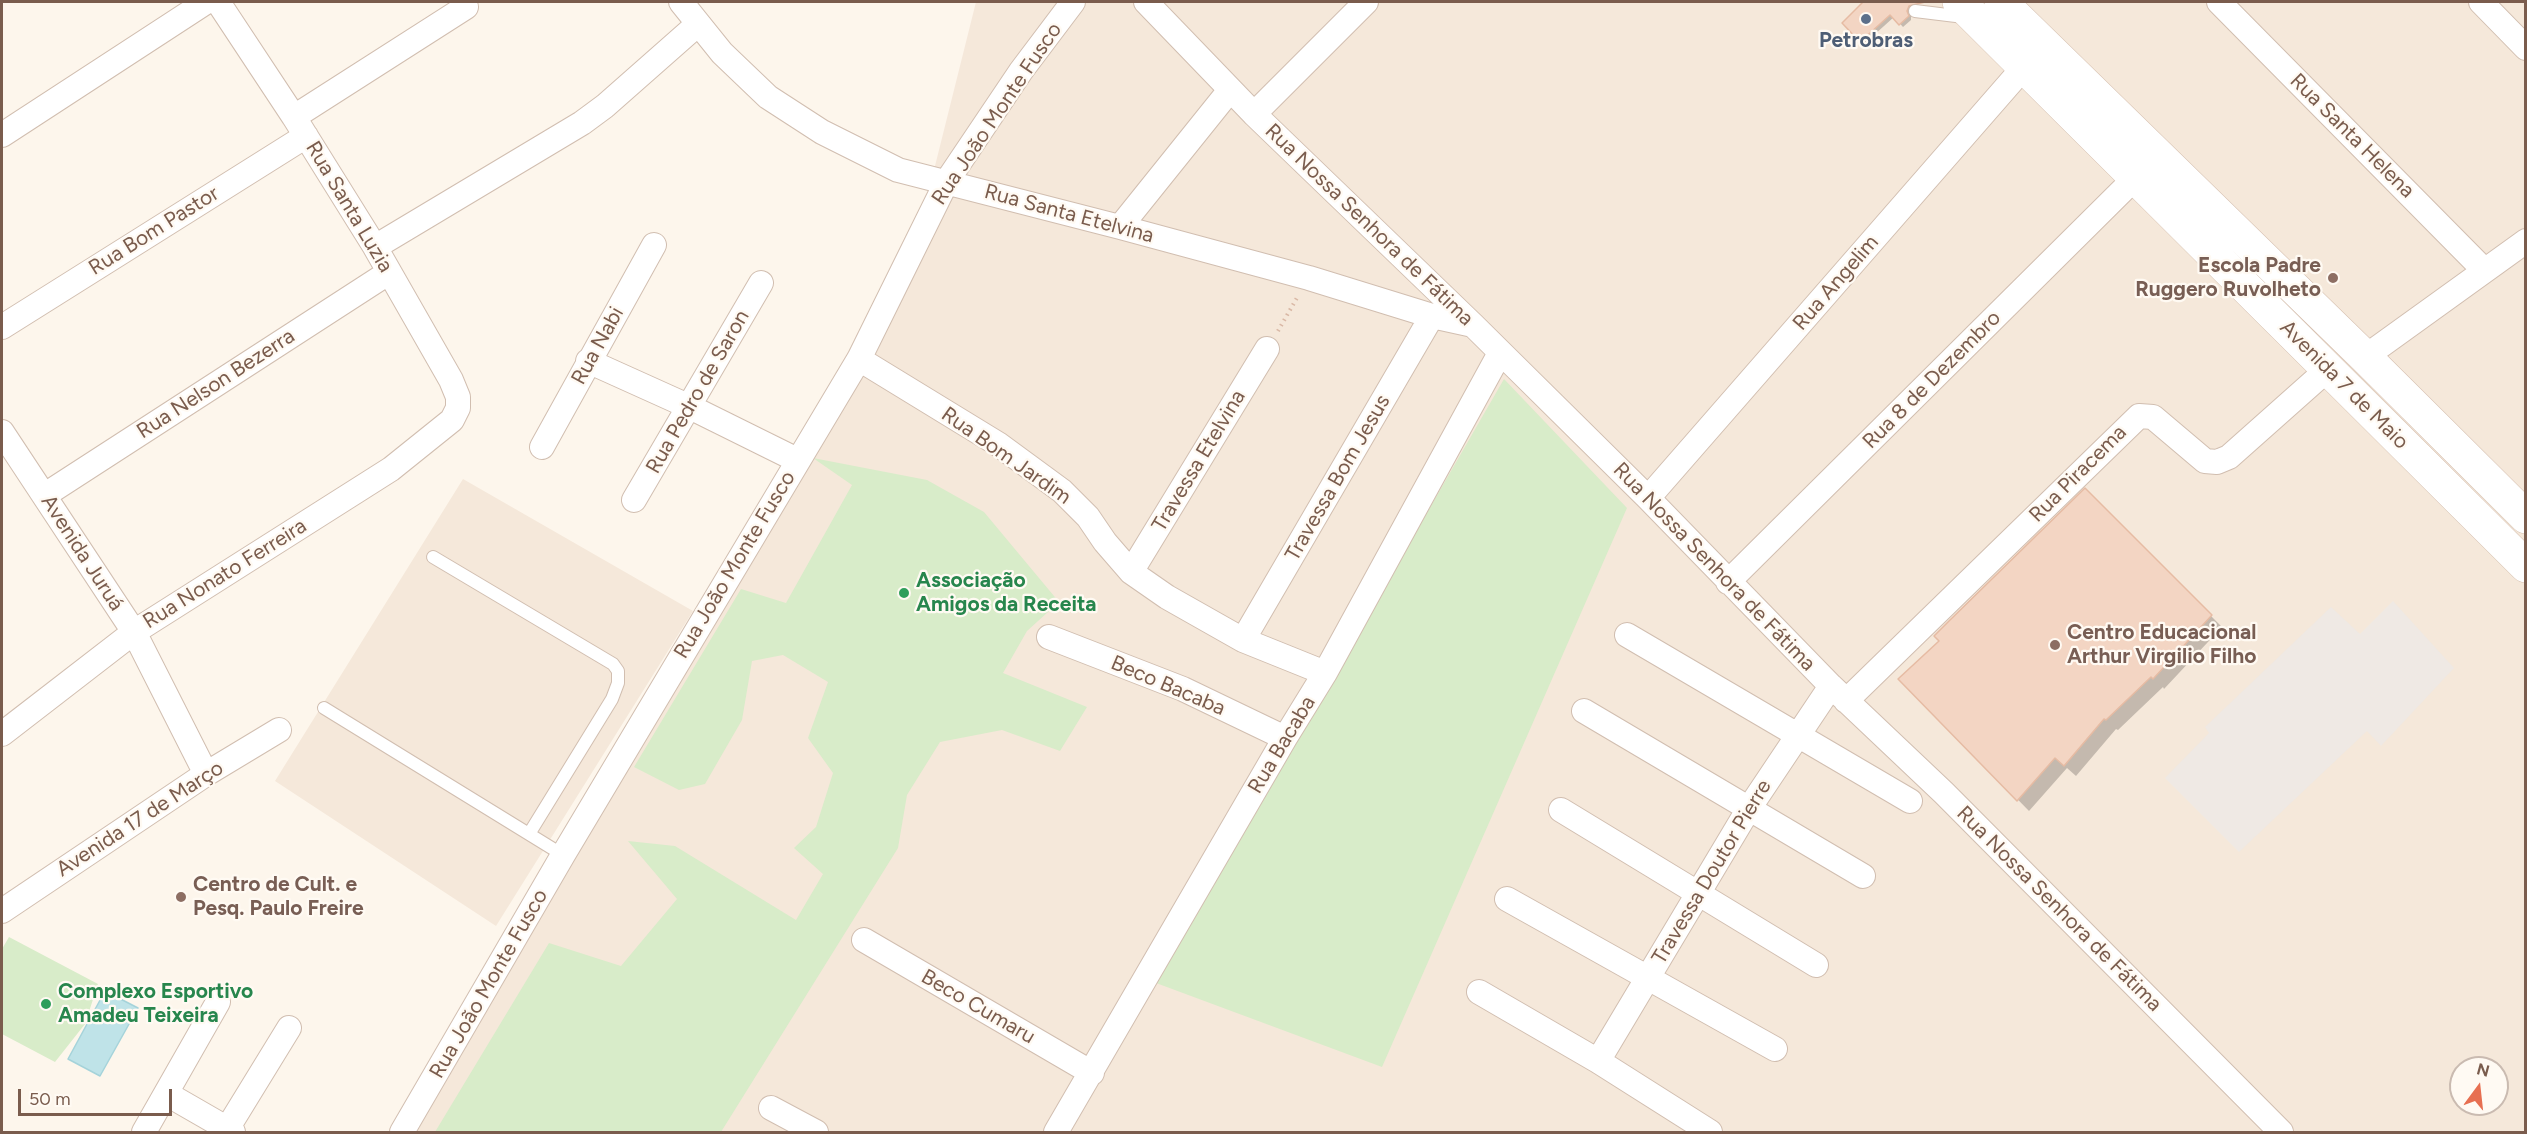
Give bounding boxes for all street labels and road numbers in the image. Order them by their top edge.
street label: Rua João Monte Fusco [927,18,1067,210]
street label: Rua Santa Helena [2285,69,2419,203]
street label: Rua Nossa Senhora de Fátima [1260,119,1478,331]
street label: Rua Santa Luzia [300,137,398,277]
street label: Rua Santa Etelvina [981,179,1157,249]
street label: Rua Bom Pastor [84,181,224,281]
street label: Rua Angelim [1788,230,1884,336]
street label: Rua Nabi [566,303,630,389]
street label: Rua Pedro de Saron [641,306,755,478]
street label: Rua 8 de Dezembro [1858,306,2006,454]
street label: Avenida 7 de Maio [2274,315,2414,455]
street label: Rua Nelson Bezerra [132,324,300,444]
street label: Travessa Etelvina [1147,386,1251,536]
street label: Travessa Bom Jesus [1280,391,1396,565]
street label: Rua Bom Jardim [936,402,1076,510]
street label: Rua Piracema [2024,420,2132,528]
street label: Rua Nossa Senhora de Fátima [1608,458,1820,676]
street label: Rua João Monte Fusco [669,467,801,663]
street label: Avenida Juruá [35,490,129,616]
street label: Rua Nonato Ferreira [139,514,311,634]
street label: Beco Bacaba [1107,651,1229,721]
street label: Rua Bacaba [1243,692,1321,798]
street label: Avenida 17 de Março [52,756,228,882]
street label: Travessa Doutor Pierre [1647,775,1777,969]
street label: Rua Nossa Senhora de Fátima [1951,801,2167,1017]
street label: Rua João Monte Fusco [425,885,553,1083]
street label: Beco Cumaru [917,964,1039,1050]

